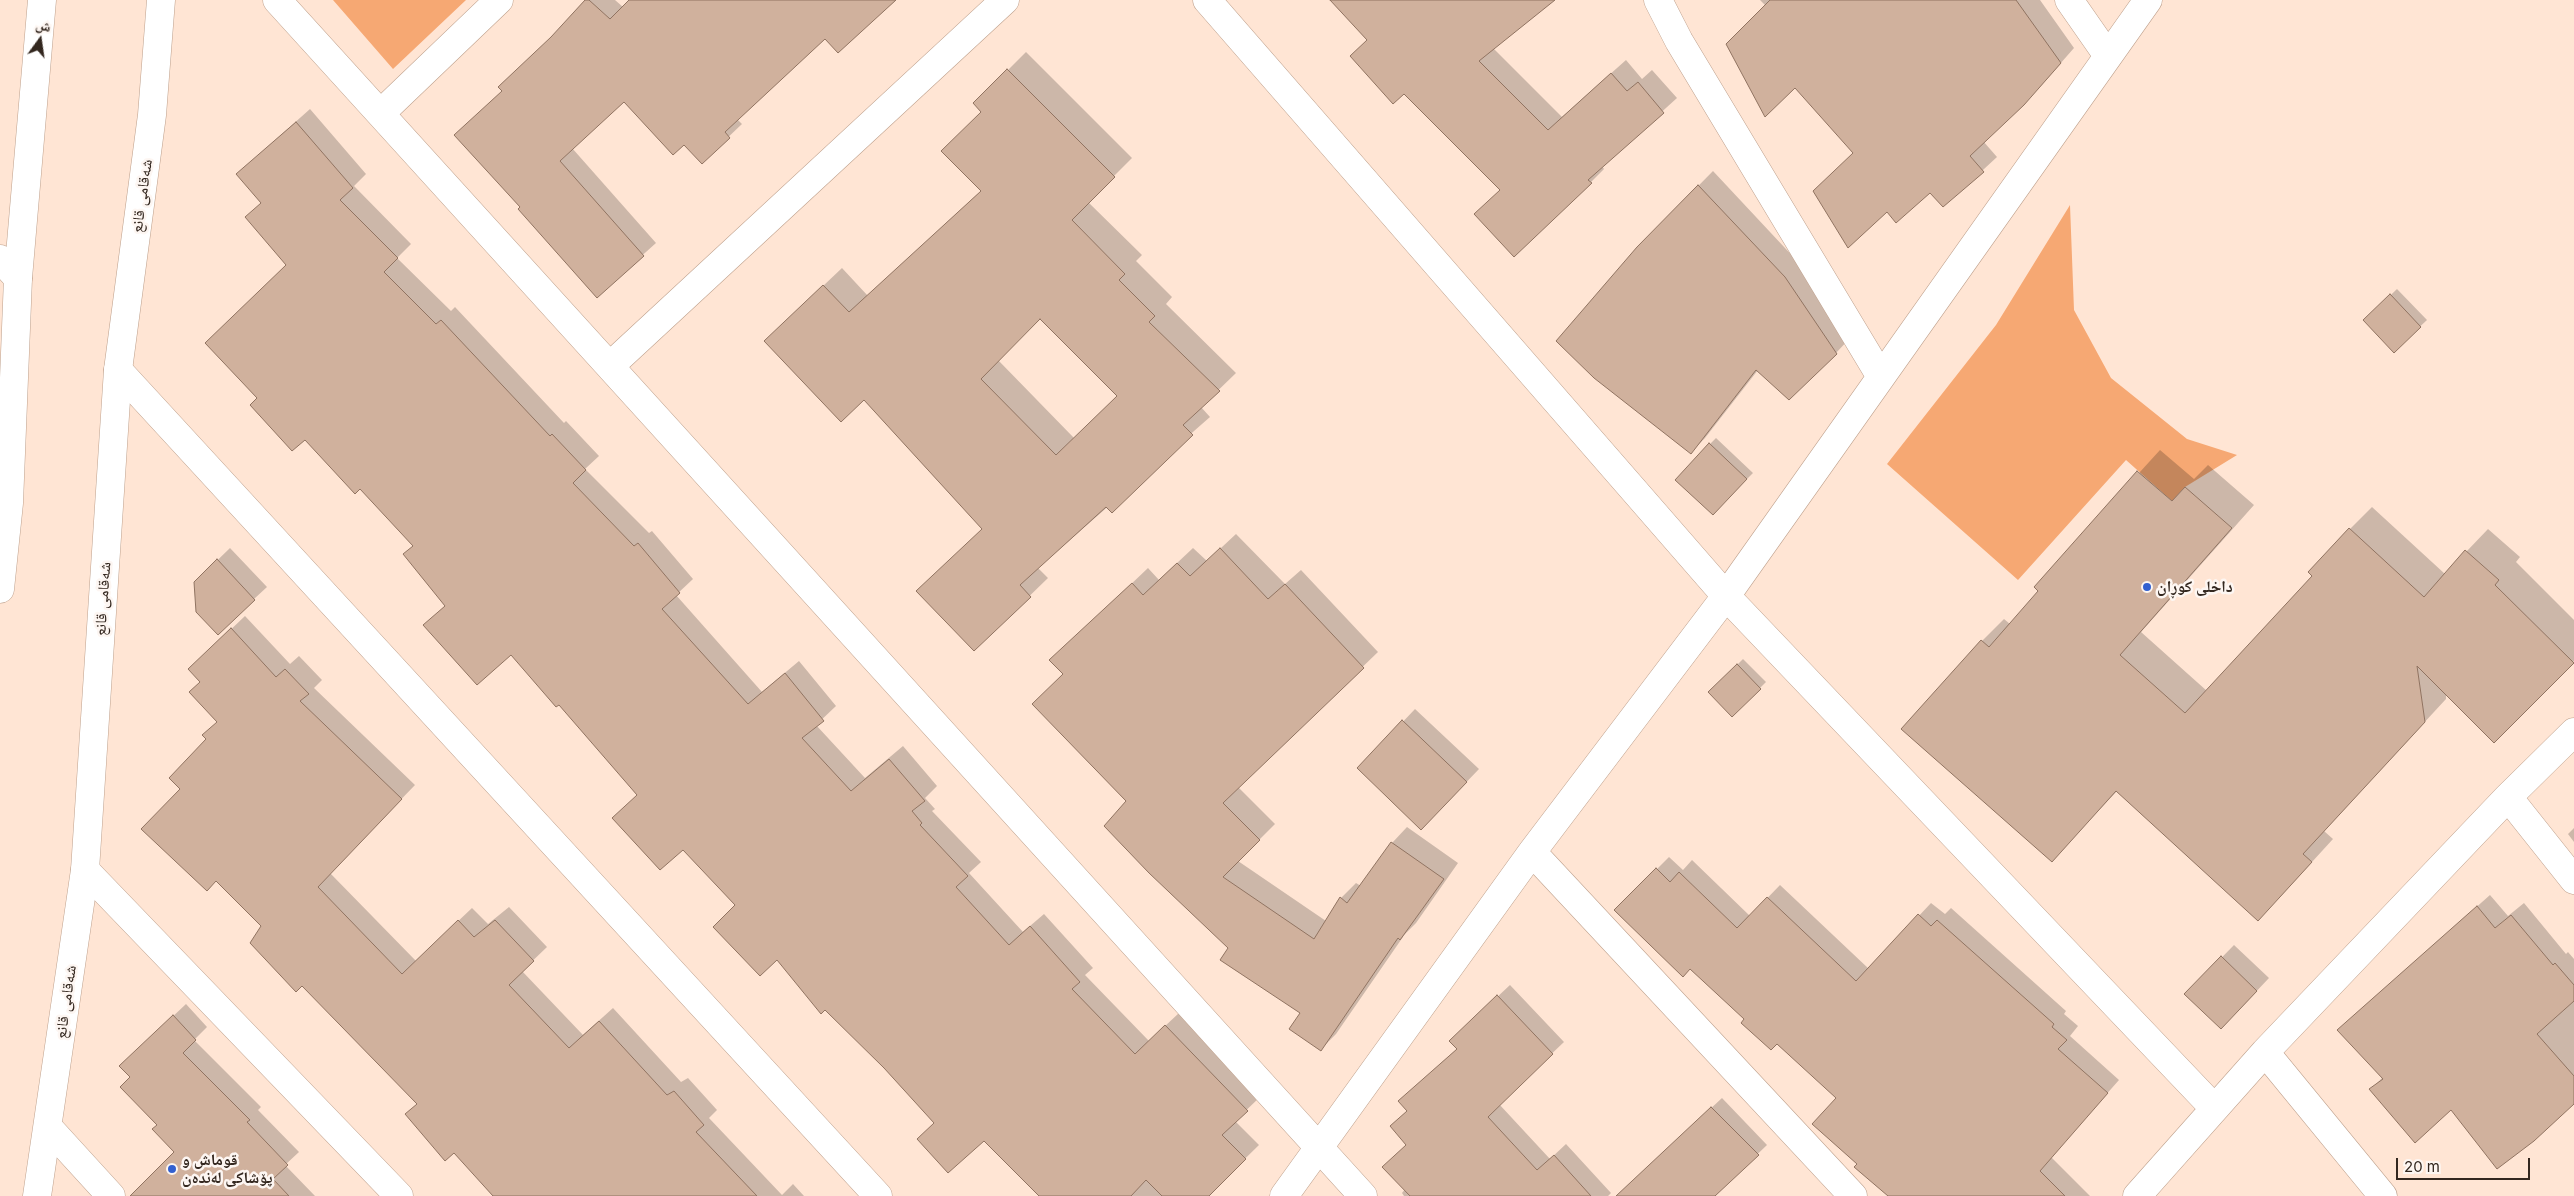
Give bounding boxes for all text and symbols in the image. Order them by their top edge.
north arrow [15,15,65,65]
text: ش [34,15,53,35]
street label: شەقامی قانع [127,158,157,234]
street label: شەقامی قانع [91,561,115,637]
place label: داخلی کوڕان [2157,577,2233,597]
marker: داخلی کوڕان [2141,581,2153,593]
street label: شەقامی قانع [51,964,81,1040]
scale bar [2399,1148,2533,1180]
place label: قوماش و پۆشاکی لەندەن [182,1150,273,1188]
text: 20 m [2404,1157,2440,1176]
marker: قوماش و پۆشاکی لەندەن [166,1163,178,1175]

